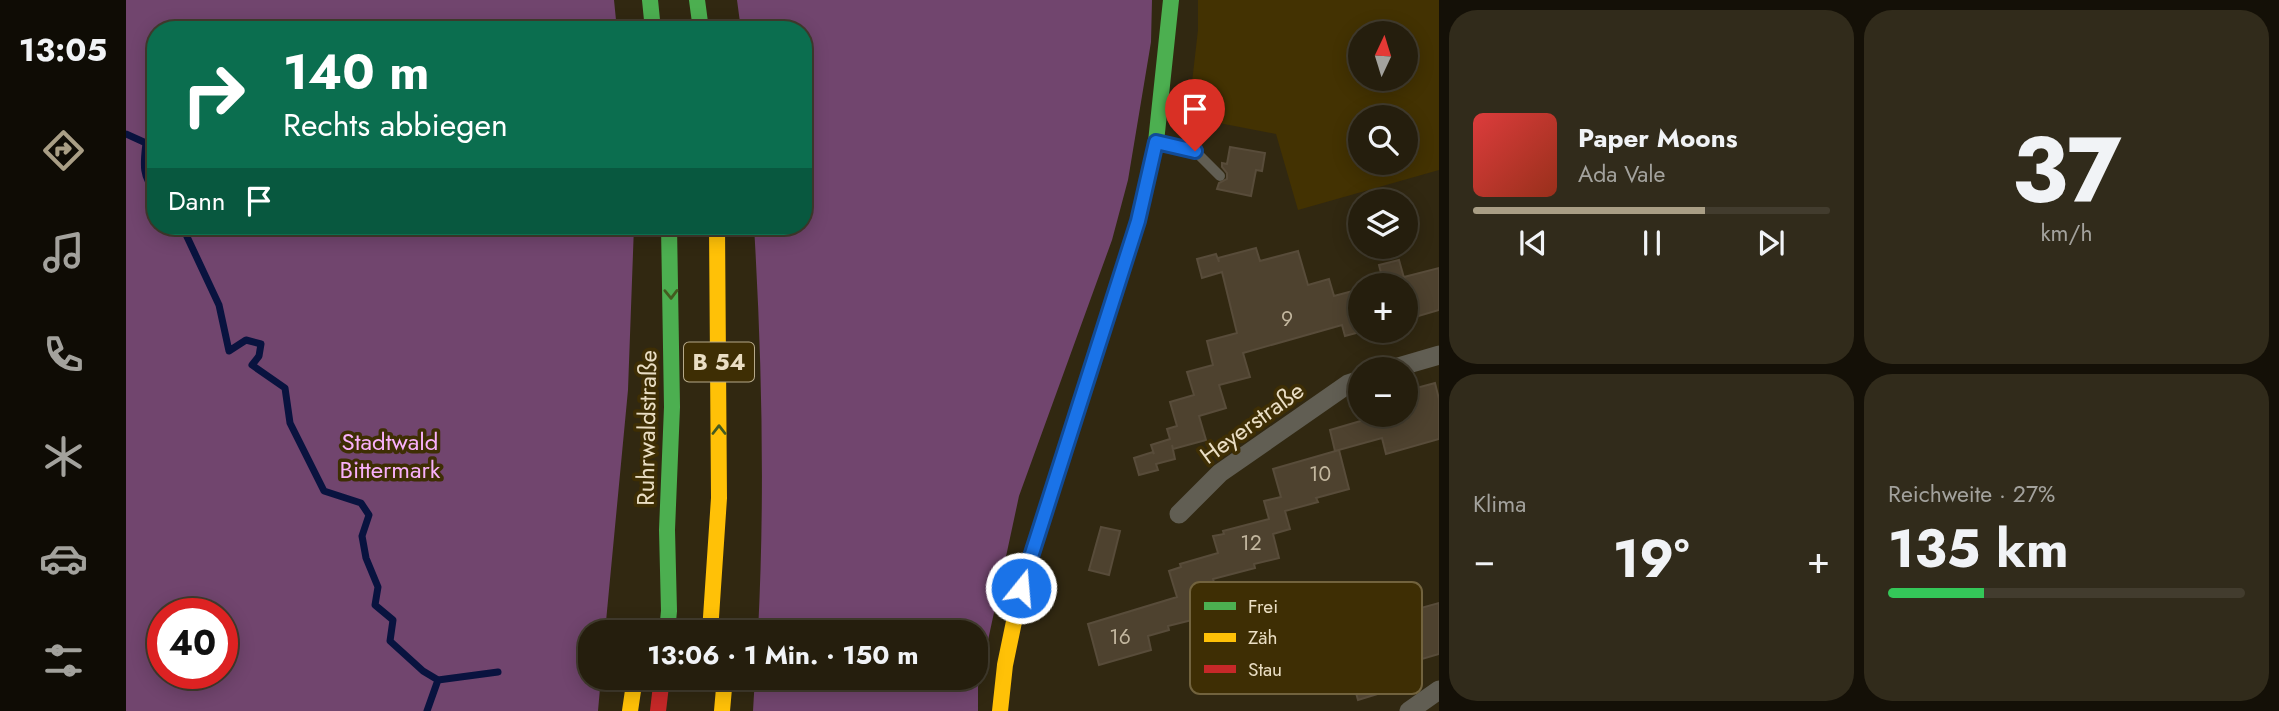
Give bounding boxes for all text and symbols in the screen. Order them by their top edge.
north arrow [1348,21,1418,91]
map controls [1348,21,1418,427]
text: 13:05 [19,27,107,73]
text: 140 m [283,37,429,107]
icon: right [168,49,259,140]
pin [1165,79,1225,151]
icon: arrive [1176,90,1214,128]
text: Rechts abbiegen [283,102,508,148]
button: search [1348,105,1418,175]
text: 37 [2011,105,2122,236]
text: Paper Moons [1578,119,1738,157]
icon: directions [39,126,88,175]
text: Ada Vale [1578,157,1665,191]
text: Dann [168,182,226,220]
icon: arrive [240,182,278,220]
button: layers [1348,189,1418,259]
text: km/h [2041,216,2092,250]
icon: previous [1514,224,1552,262]
icon: pause [1633,224,1671,262]
icon: next [1752,224,1790,262]
icon: music [39,228,88,277]
button: + [1348,273,1418,343]
one-way arrow [663,289,679,300]
house number: 9 [1281,304,1293,334]
icon: phone [39,330,88,379]
road number: B 54 [684,342,754,382]
street label: Ruhrwaldstraße [628,350,665,506]
button: − [1348,357,1418,427]
street label: Heyerstraße [1192,373,1311,472]
park label: Stadtwald Bittermark [340,424,441,487]
one-way arrow [711,424,727,434]
icon: climate [39,432,88,481]
house number: 10 [1309,459,1331,489]
text: Reichweite · 27% [1888,477,2055,511]
text: Klima [1473,487,1526,521]
text: 135 km [1888,511,2069,587]
text: 19° [1613,521,1689,597]
house number: 12 [1240,528,1262,558]
text: − [1473,532,1495,587]
text: + [1807,532,1830,587]
icon: car [39,534,88,583]
position arrow [984,551,1058,625]
legend [1190,582,1422,694]
text: Frei [1248,593,1278,620]
speed limit sign: 40 [147,598,238,689]
house number: 16 [1109,622,1131,652]
text: Zäh [1248,624,1278,651]
icon: filters [39,636,88,685]
text: 13:06 · 1 Min. · 150 m [647,636,919,674]
text: Stau [1248,656,1282,683]

